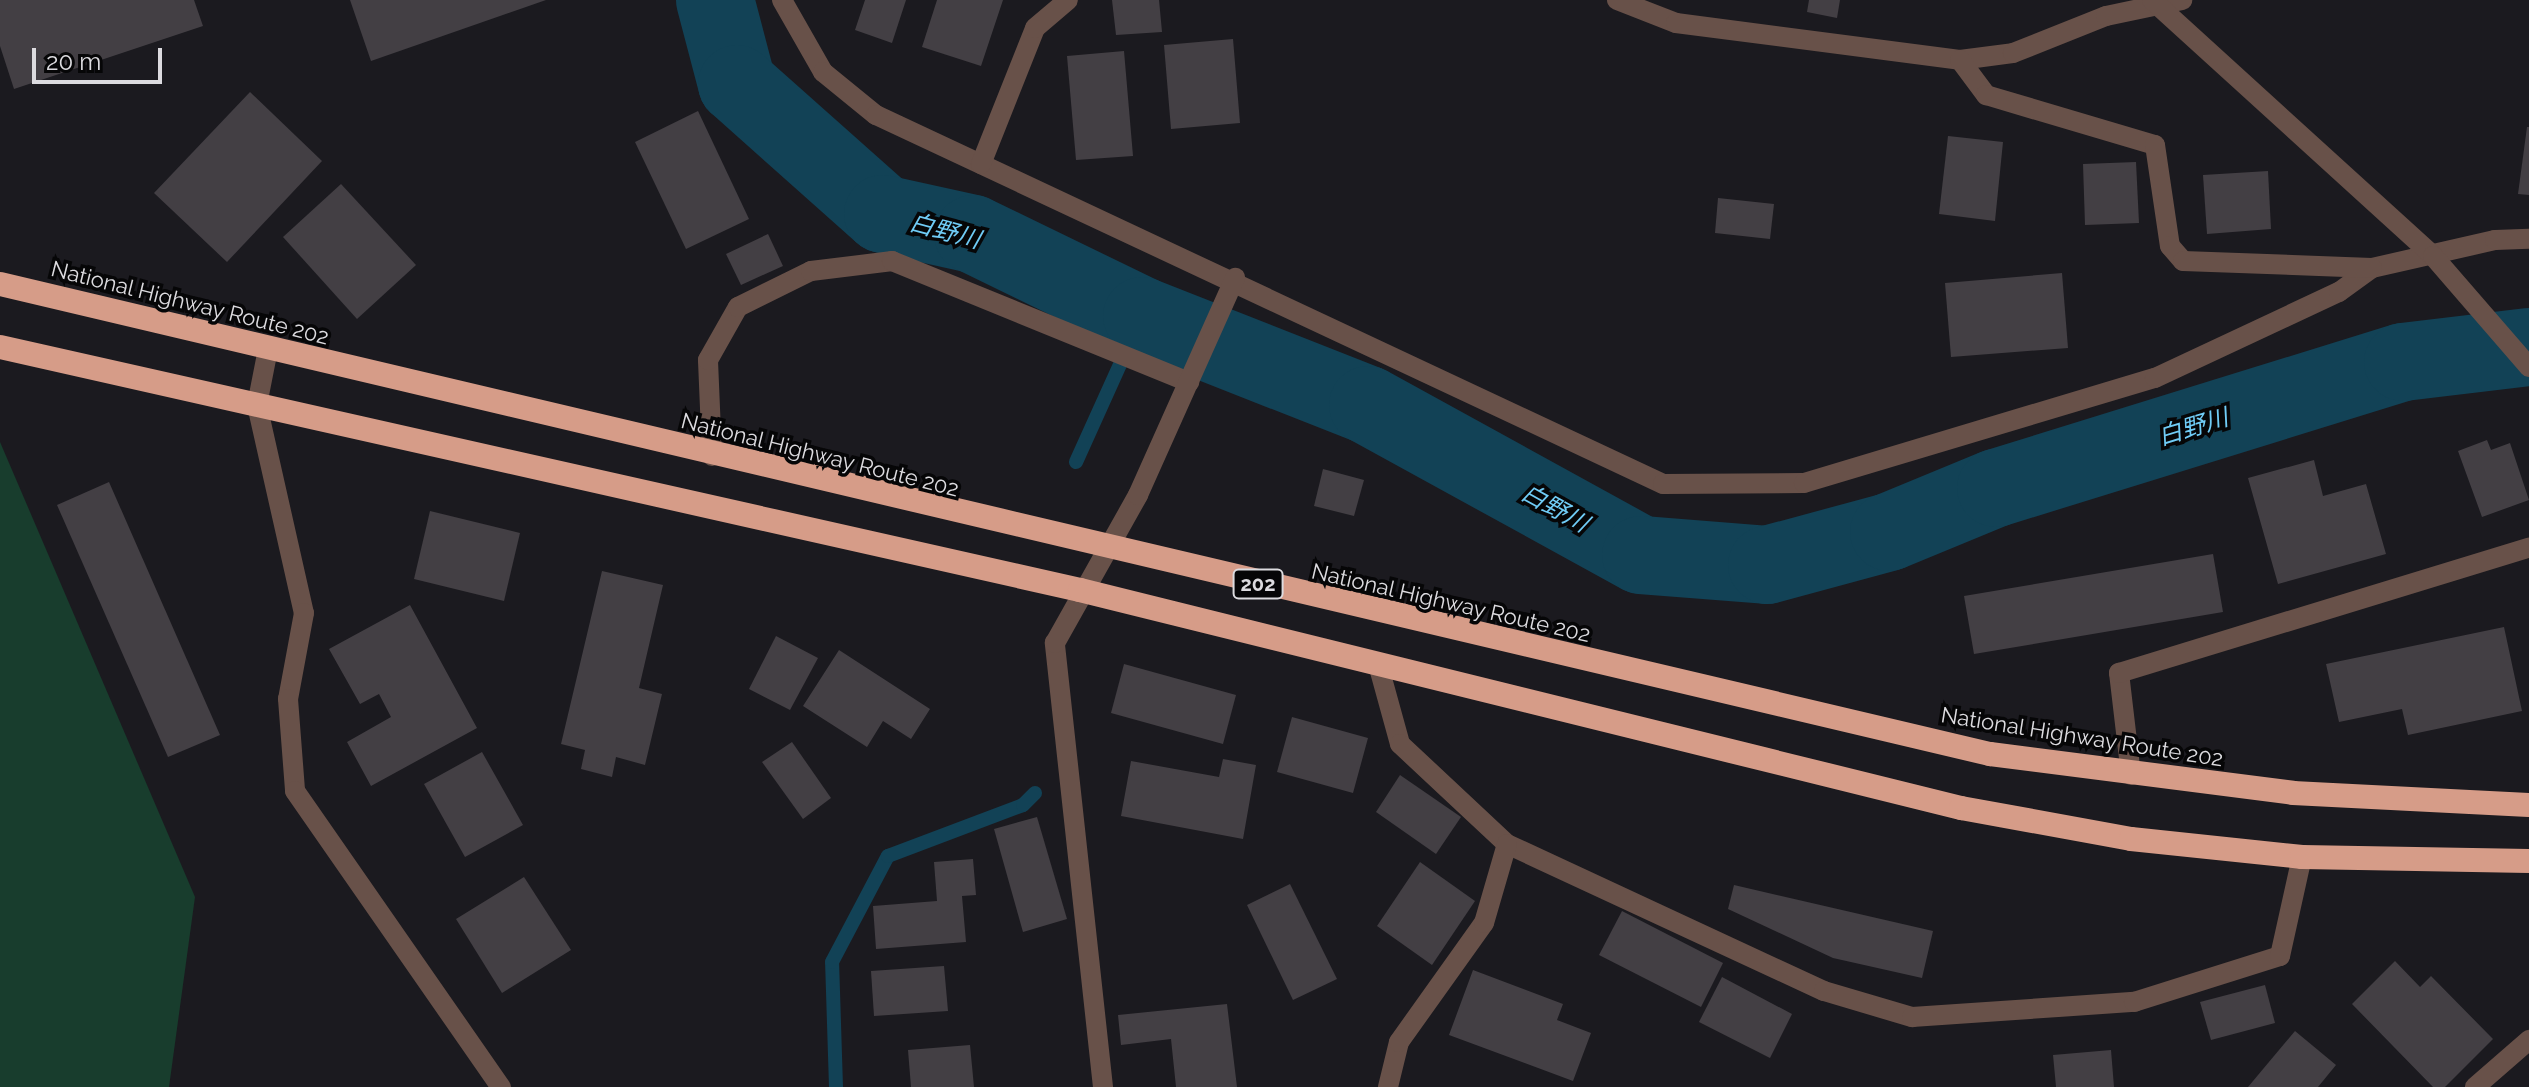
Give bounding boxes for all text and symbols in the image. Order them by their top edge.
scale bar [36,32,166,82]
text: 20 m [46,47,101,76]
water label: 白野川 [906,208,984,254]
street label: National Highway Route 202 [48,256,332,350]
water label: 白野川 [2154,403,2232,451]
street label: National Highway Route 202 [678,408,962,502]
water label: 白野川 [1517,478,1593,538]
street label: National Highway Route 202 [1308,558,1594,648]
road number: 202 [1232,568,1284,600]
street label: National Highway Route 202 [1938,702,2226,772]

